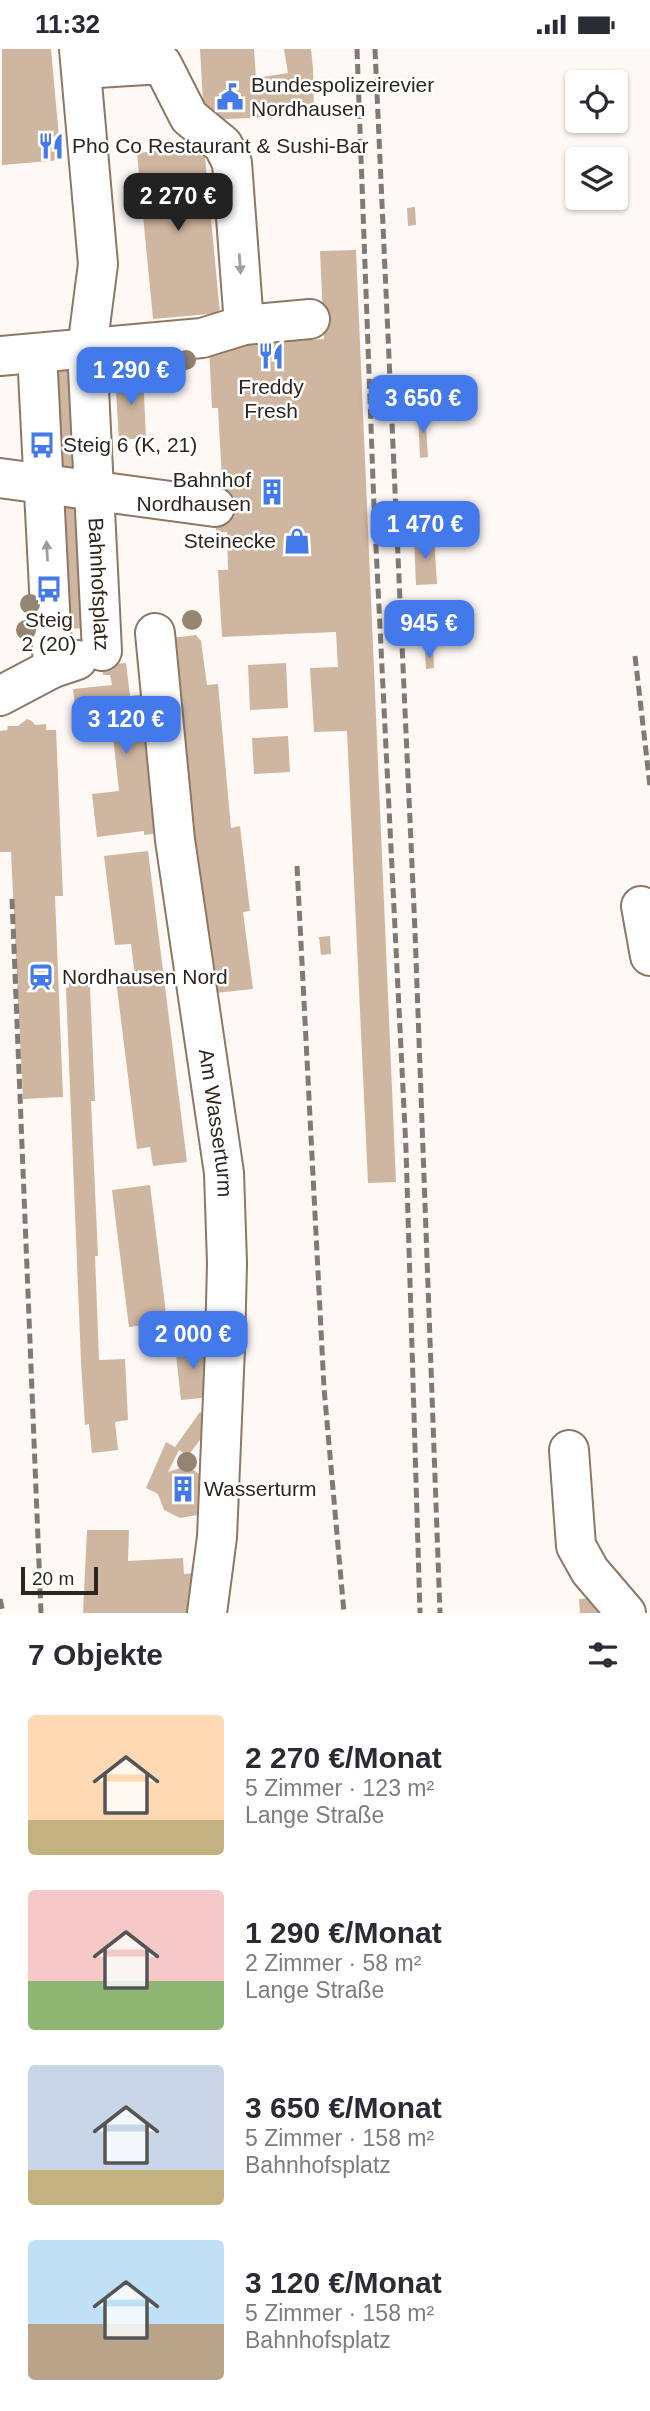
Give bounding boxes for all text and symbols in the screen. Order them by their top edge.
text: 11:32 [35,9,100,39]
map controls [565,70,628,210]
button: locate [565,70,628,133]
place label: Bundespolizeirevier Nordhausen [251,73,434,120]
public building icon: Bundespolizeirevier Nordhausen [215,82,245,112]
restaurant icon: Pho Co Restaurant & Sushi-Bar [36,131,66,161]
place label: Pho Co Restaurant & Sushi-Bar [72,134,368,157]
button: layers [565,147,628,210]
pin: 2 270 € [113,173,243,233]
text: 2 270 € [140,183,216,209]
one-way arrow [235,253,246,275]
restaurant icon: Freddy Fresh [256,341,286,371]
pin: 1 290 € [66,347,196,407]
text: 1 290 € [93,357,169,383]
place label: Freddy Fresh [238,375,304,422]
pin: 3 650 € [358,375,488,435]
text: 3 650 € [385,385,461,411]
bus stop icon: Steig 6 (K, 21) [27,430,57,460]
place label: Steig 6 (K, 21) [63,433,197,456]
place label: Bahnhof Nordhausen [137,468,251,515]
building icon: Bahnhof Nordhausen [257,477,287,507]
pin: 1 470 € [360,501,490,561]
text: 1 470 € [387,511,463,537]
street label: Bahnhofsplatz [84,517,114,651]
shop icon: Steinecke [282,526,312,556]
place label: Steinecke [184,529,276,552]
one-way arrow [41,540,52,562]
bus stop icon: Steig 2 (20) [34,574,64,604]
pin: 945 € [380,601,478,660]
place label: Steig 2 (20) [22,608,76,655]
text: 945 € [400,610,458,636]
pin: 3 120 € [61,697,191,756]
text: 3 120 € [88,706,164,732]
station icon: Nordhausen Nord [26,962,56,992]
place label: Nordhausen Nord [62,965,228,988]
street label: Am Wasserturm [195,1047,237,1198]
pin: 2 000 € [128,1311,258,1371]
text: 2 000 € [155,1321,231,1347]
building icon: Wasserturm [168,1474,198,1504]
place label: Wasserturm [204,1477,316,1500]
scale bar [21,1564,98,1596]
text: 20 m [32,1568,74,1589]
icon: filters [584,1636,622,1674]
text: 7 Objekte [28,1638,163,1671]
text: 2 270 €/Monat [245,1741,442,1774]
icon: home [84,1743,168,1827]
text: 5 Zimmer · 123 m² [245,1775,434,1801]
text: Lange Straße [245,1802,384,1828]
text: 1 290 €/Monat [245,1916,442,1949]
icon: home [84,1918,168,2002]
text: 2 Zimmer · 58 m² [245,1950,421,1976]
text: Lange Straße [245,1977,384,2003]
text: 3 650 €/Monat [245,2091,442,2124]
icon: home [84,2093,168,2177]
text: 5 Zimmer · 158 m² [245,2125,434,2151]
text: Bahnhofsplatz [245,2152,391,2178]
text: 3 120 €/Monat [245,2266,442,2299]
icon: home [84,2268,168,2352]
text: 5 Zimmer · 158 m² [245,2300,434,2326]
text: Bahnhofsplatz [245,2327,391,2353]

